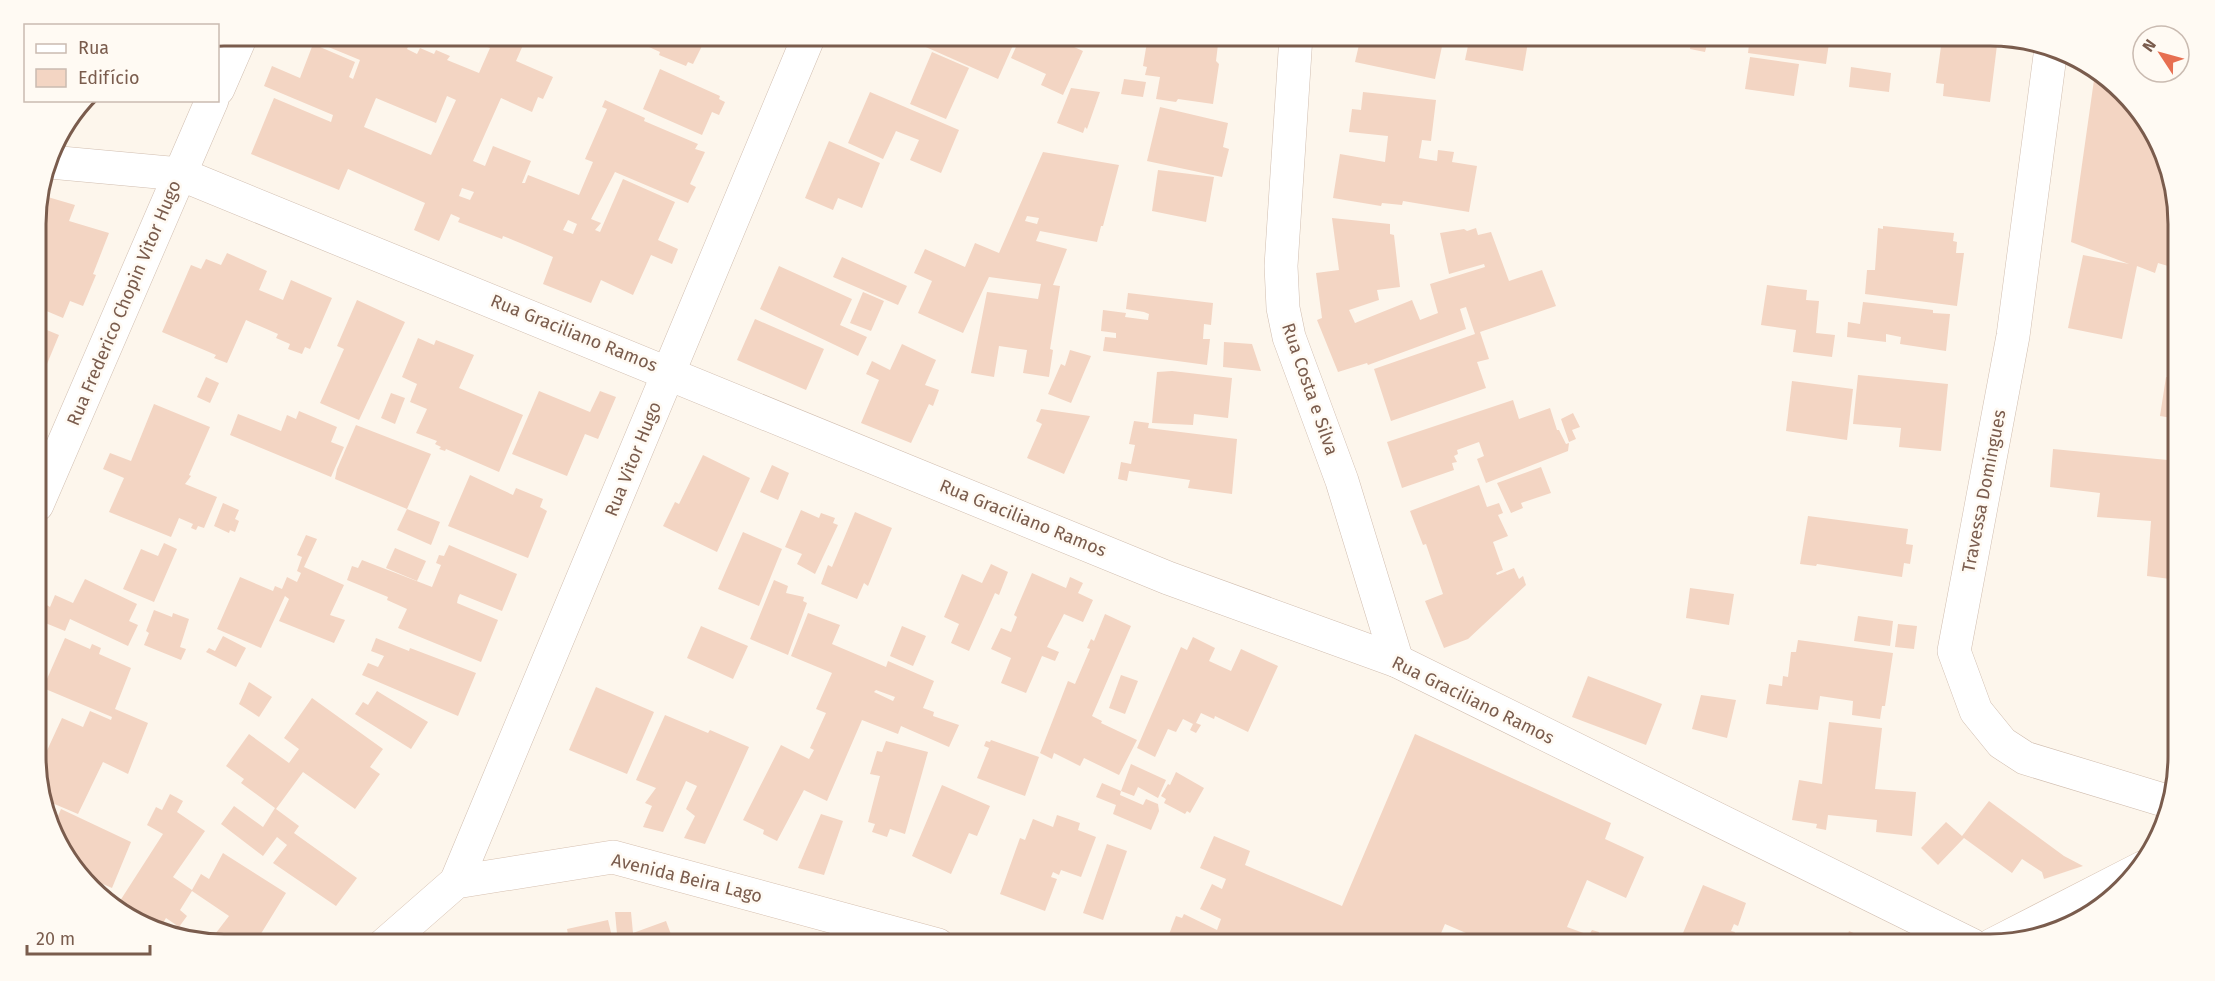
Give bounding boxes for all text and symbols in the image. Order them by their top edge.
legend [24,24,219,102]
north arrow [2131,24,2191,84]
text: N [2138,36,2160,55]
text: Rua [78,37,109,59]
text: Edifício [78,67,140,89]
street label: Rua Frederico Chopin Vitor Hugo [62,177,186,429]
street label: Rua Graciliano Ramos [487,289,661,377]
street label: Rua Costa e Silva [1277,320,1343,458]
street label: Rua Vitor Hugo [600,398,666,520]
street label: Travessa Domingues [1957,408,2011,574]
street label: Rua Graciliano Ramos [936,474,1110,562]
street label: Rua Graciliano Ramos [1388,651,1558,749]
street label: Avenida Beira Lago [609,849,765,907]
scale bar [27,918,150,956]
text: 20 m [36,928,75,950]

